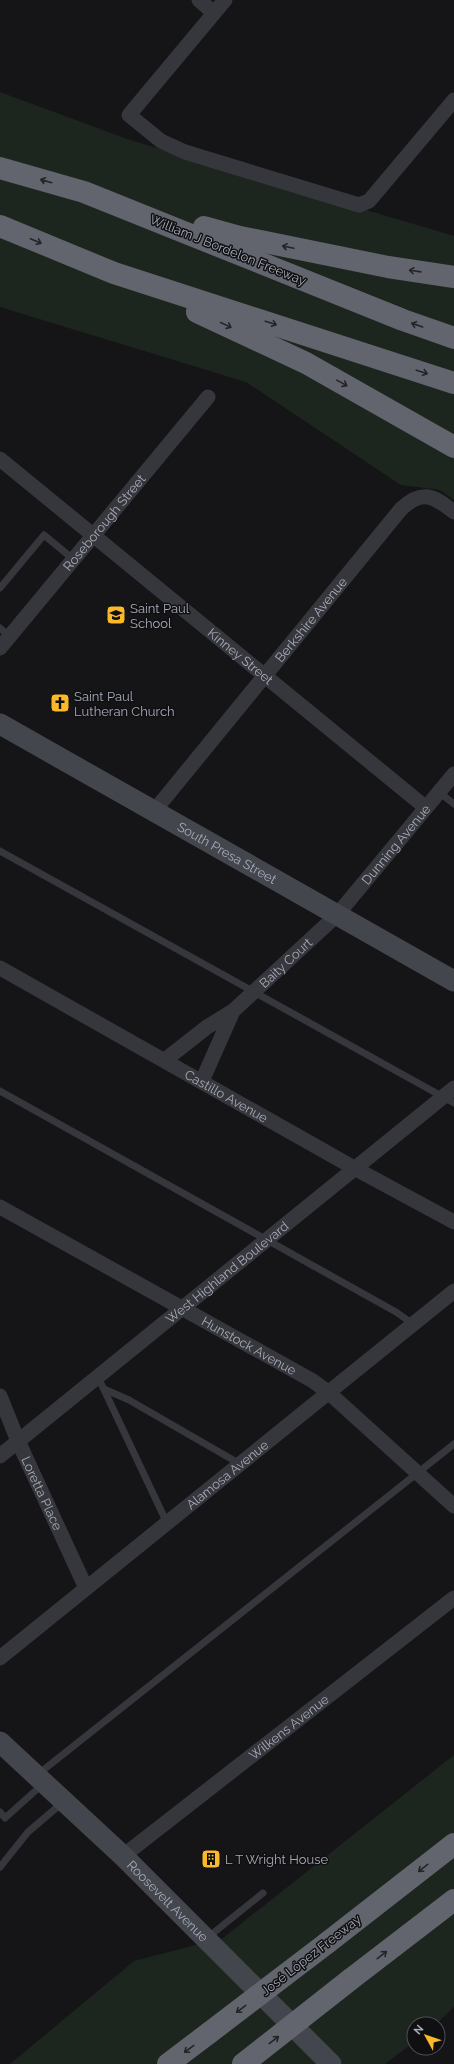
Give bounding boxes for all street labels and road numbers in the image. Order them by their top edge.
street label: William J Bordelon Freeway [148,212,308,288]
street label: Roseborough Street [60,471,149,574]
street label: Berkshire Avenue [272,574,350,665]
street label: Kinney Street [205,625,277,688]
street label: Dunning Avenue [358,801,433,887]
street label: South Presa Street [175,819,280,887]
street label: Baity Court [256,934,315,991]
street label: Castillo Avenue [182,1066,271,1125]
street label: West Highland Boulevard [162,1218,291,1326]
street label: Hunstock Avenue [199,1313,299,1378]
street label: Alamosa Avenue [183,1437,271,1512]
street label: Loretta Place [19,1454,66,1533]
street label: Wilkens Avenue [246,1691,332,1763]
street label: Roosevelt Avenue [124,1857,212,1945]
street label: José López Freeway [258,1911,364,1999]

